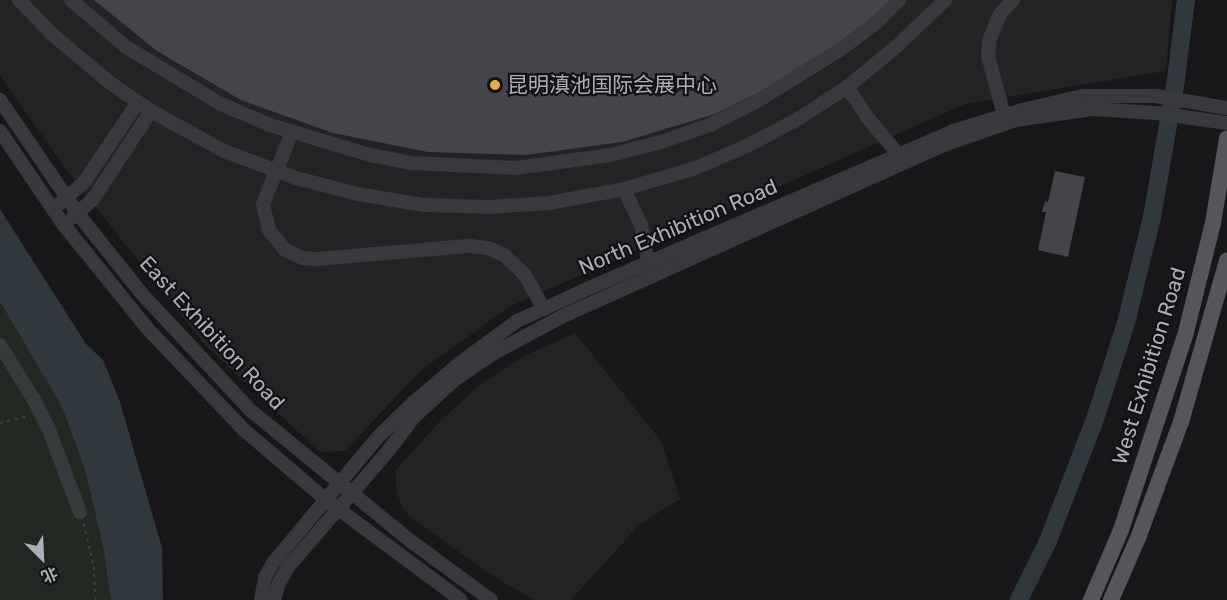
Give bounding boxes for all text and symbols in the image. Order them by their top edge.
place label: 昆明滇池国际会展中心 [507,72,717,98]
marker: 昆明滇池国际会展中心 [488,78,502,92]
street label: North Exhibition Road [575,174,781,280]
street label: East Exhibition Road [134,251,290,415]
street label: West Exhibition Road [1107,264,1191,468]
north arrow [12,528,72,588]
text: 北 [38,563,61,587]

